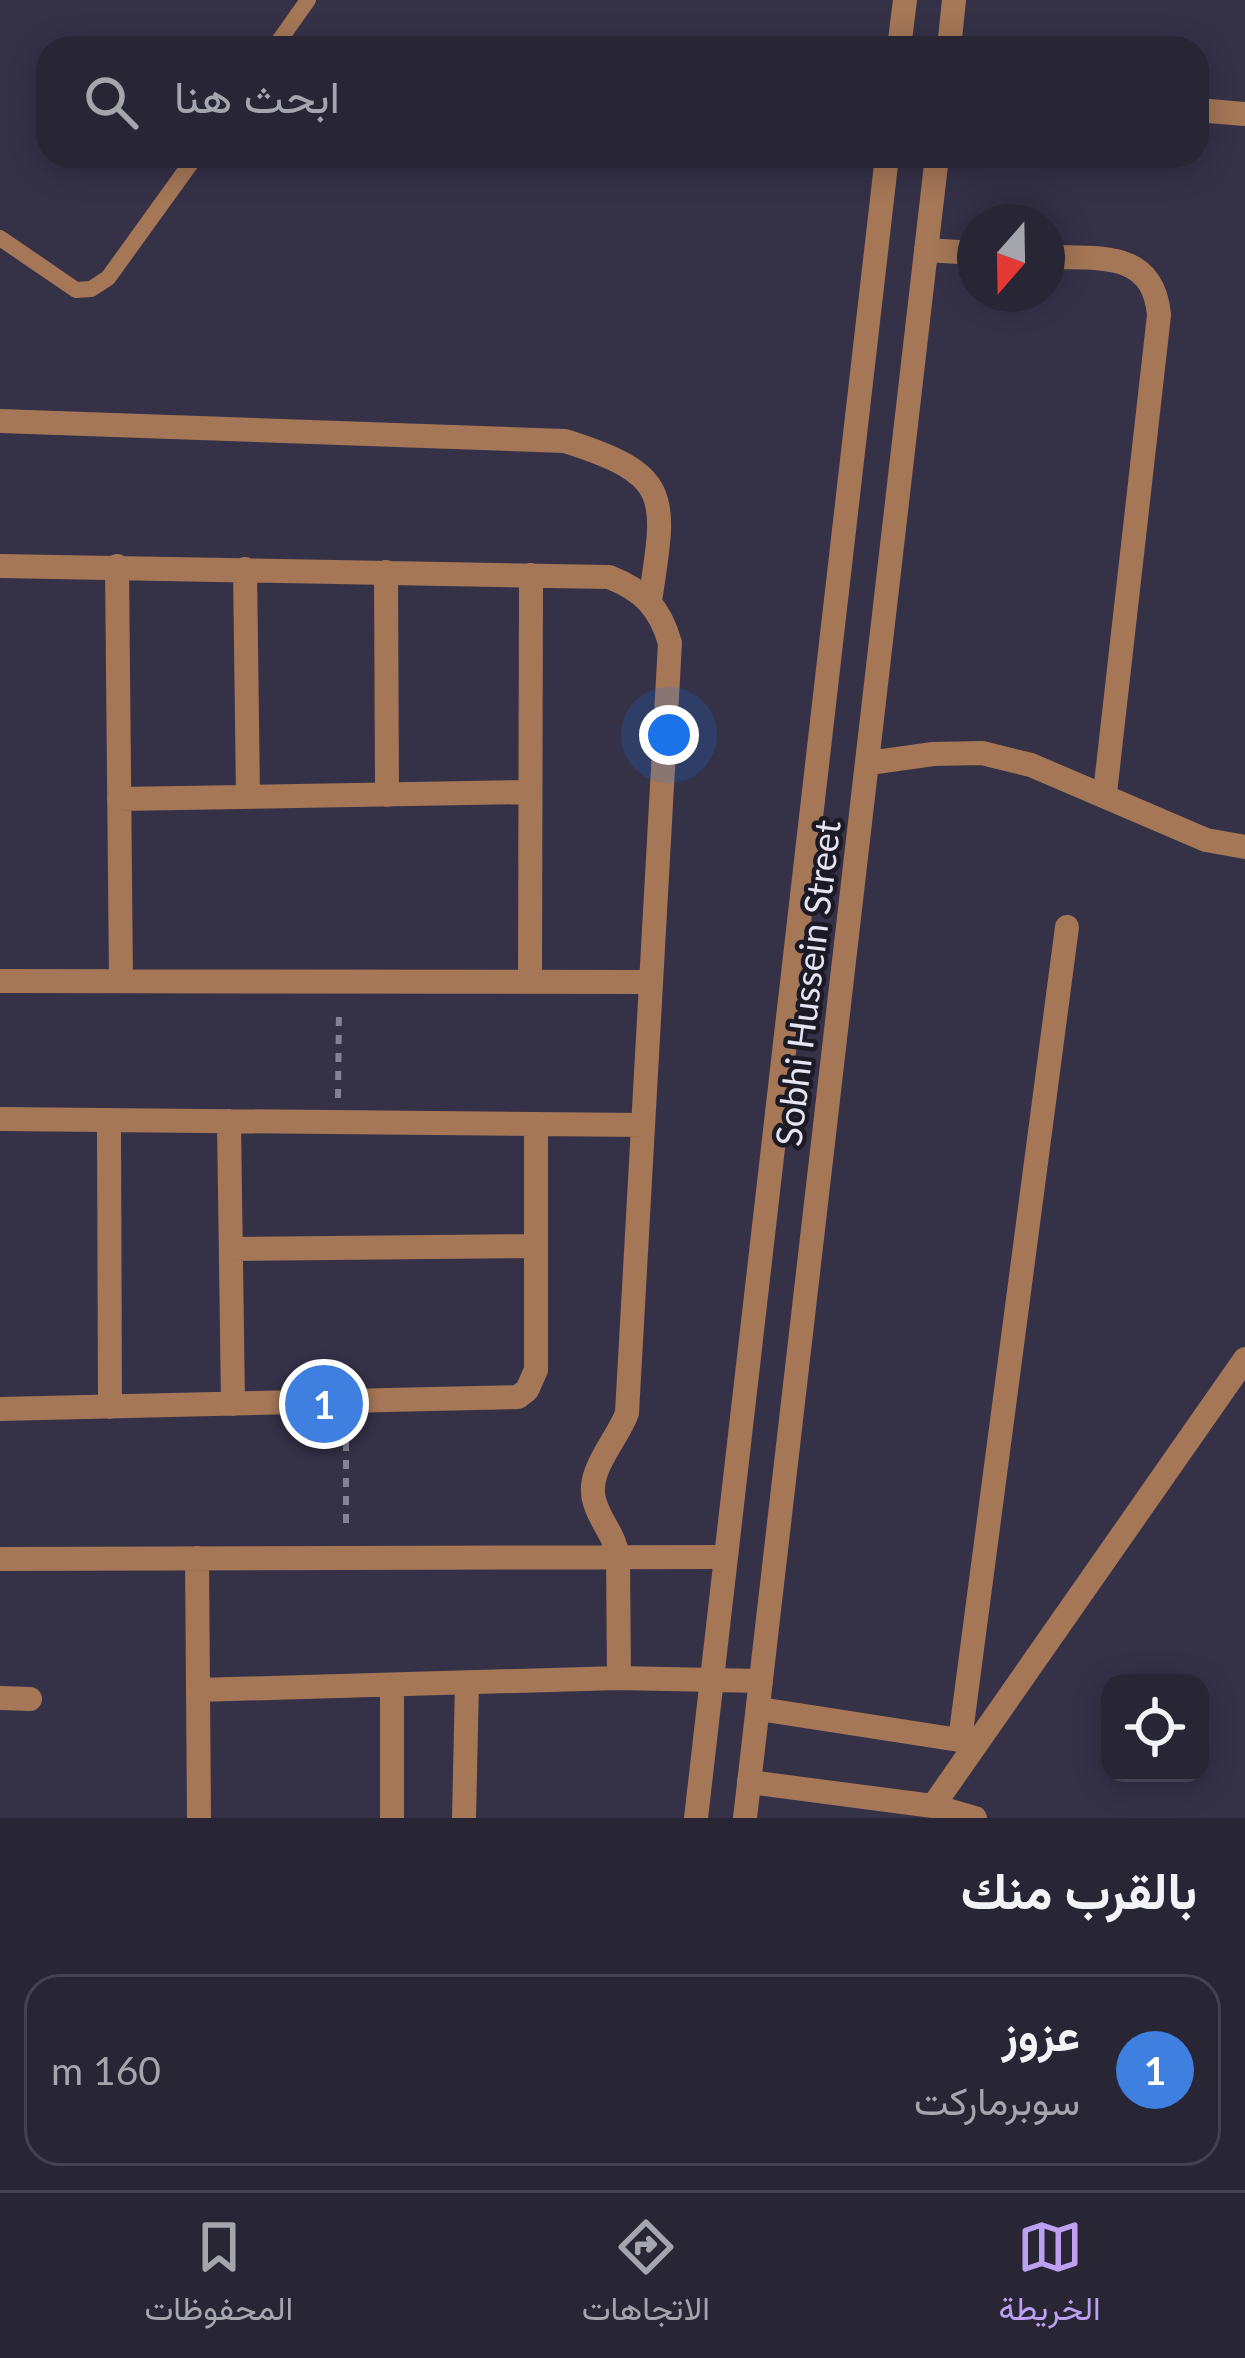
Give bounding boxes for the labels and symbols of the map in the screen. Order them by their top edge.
north arrow [957,204,1065,312]
your location [639,705,699,765]
street label: Sobhi Hussein Street [765,817,849,1149]
pin: 1 [285,1359,363,1449]

